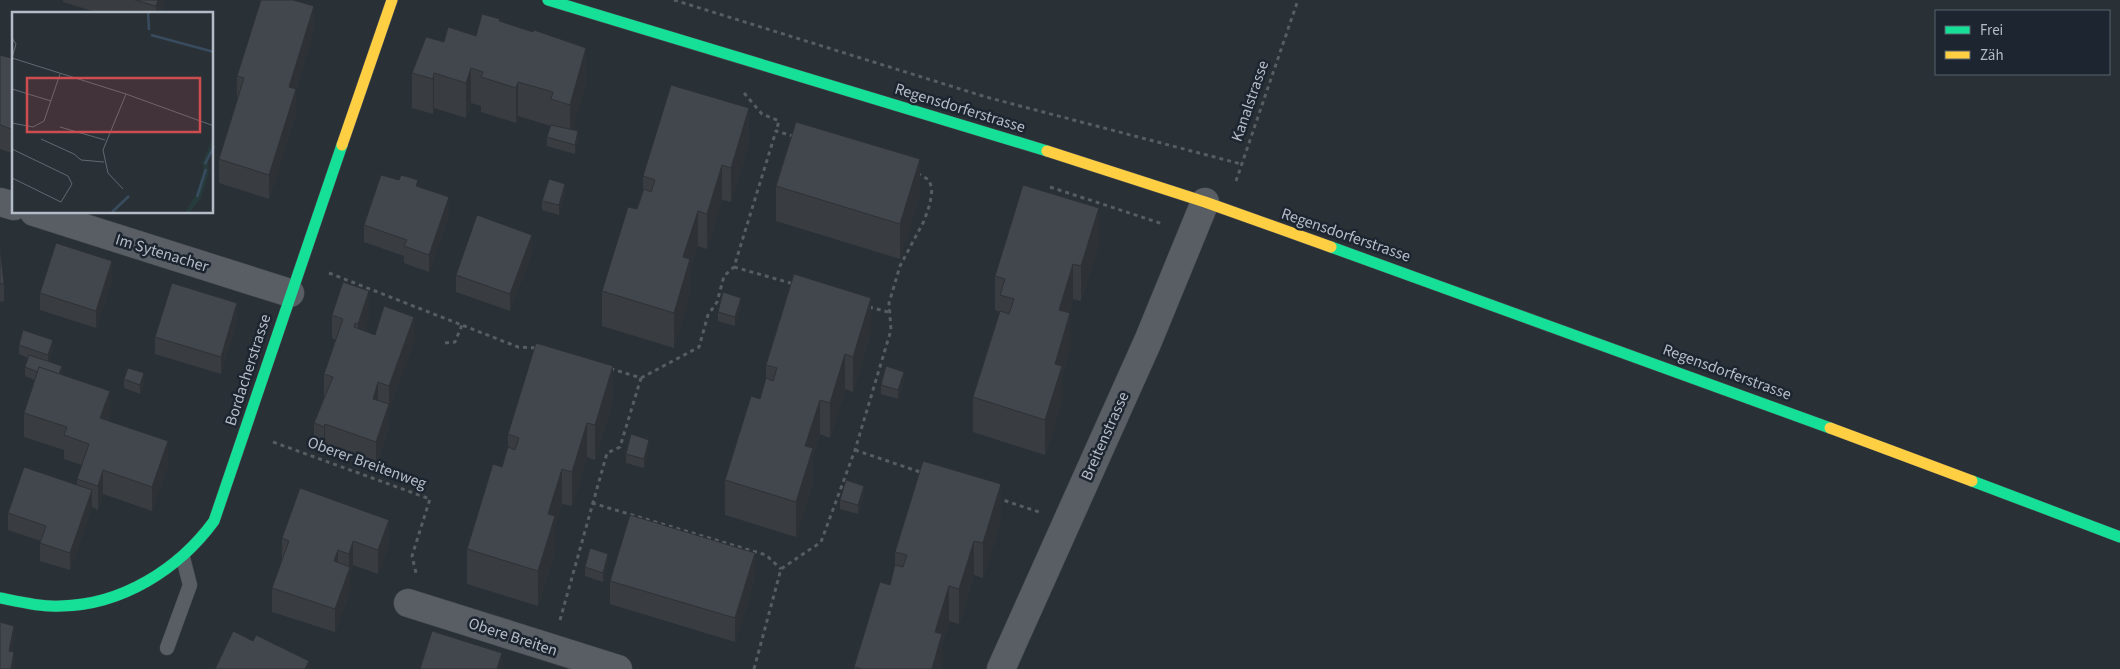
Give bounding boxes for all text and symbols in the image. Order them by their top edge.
legend [1935,10,2110,75]
inset map [12,12,214,214]
text: Frei [1980,20,2003,41]
text: Zäh [1980,45,2004,66]
street label: Kanalstrasse [1226,57,1274,145]
street label: Regensdorferstrasse [892,78,1028,138]
street label: Regensdorferstrasse [1278,203,1414,267]
street label: Im Sytenacher [113,228,212,278]
street label: Bordacherstrasse [220,311,276,429]
street label: Regensdorferstrasse [1660,339,1794,406]
street label: Breitenstrasse [1076,388,1134,484]
street label: Oberer Breitenweg [304,431,430,495]
street label: Obere Breiten [466,612,560,662]

